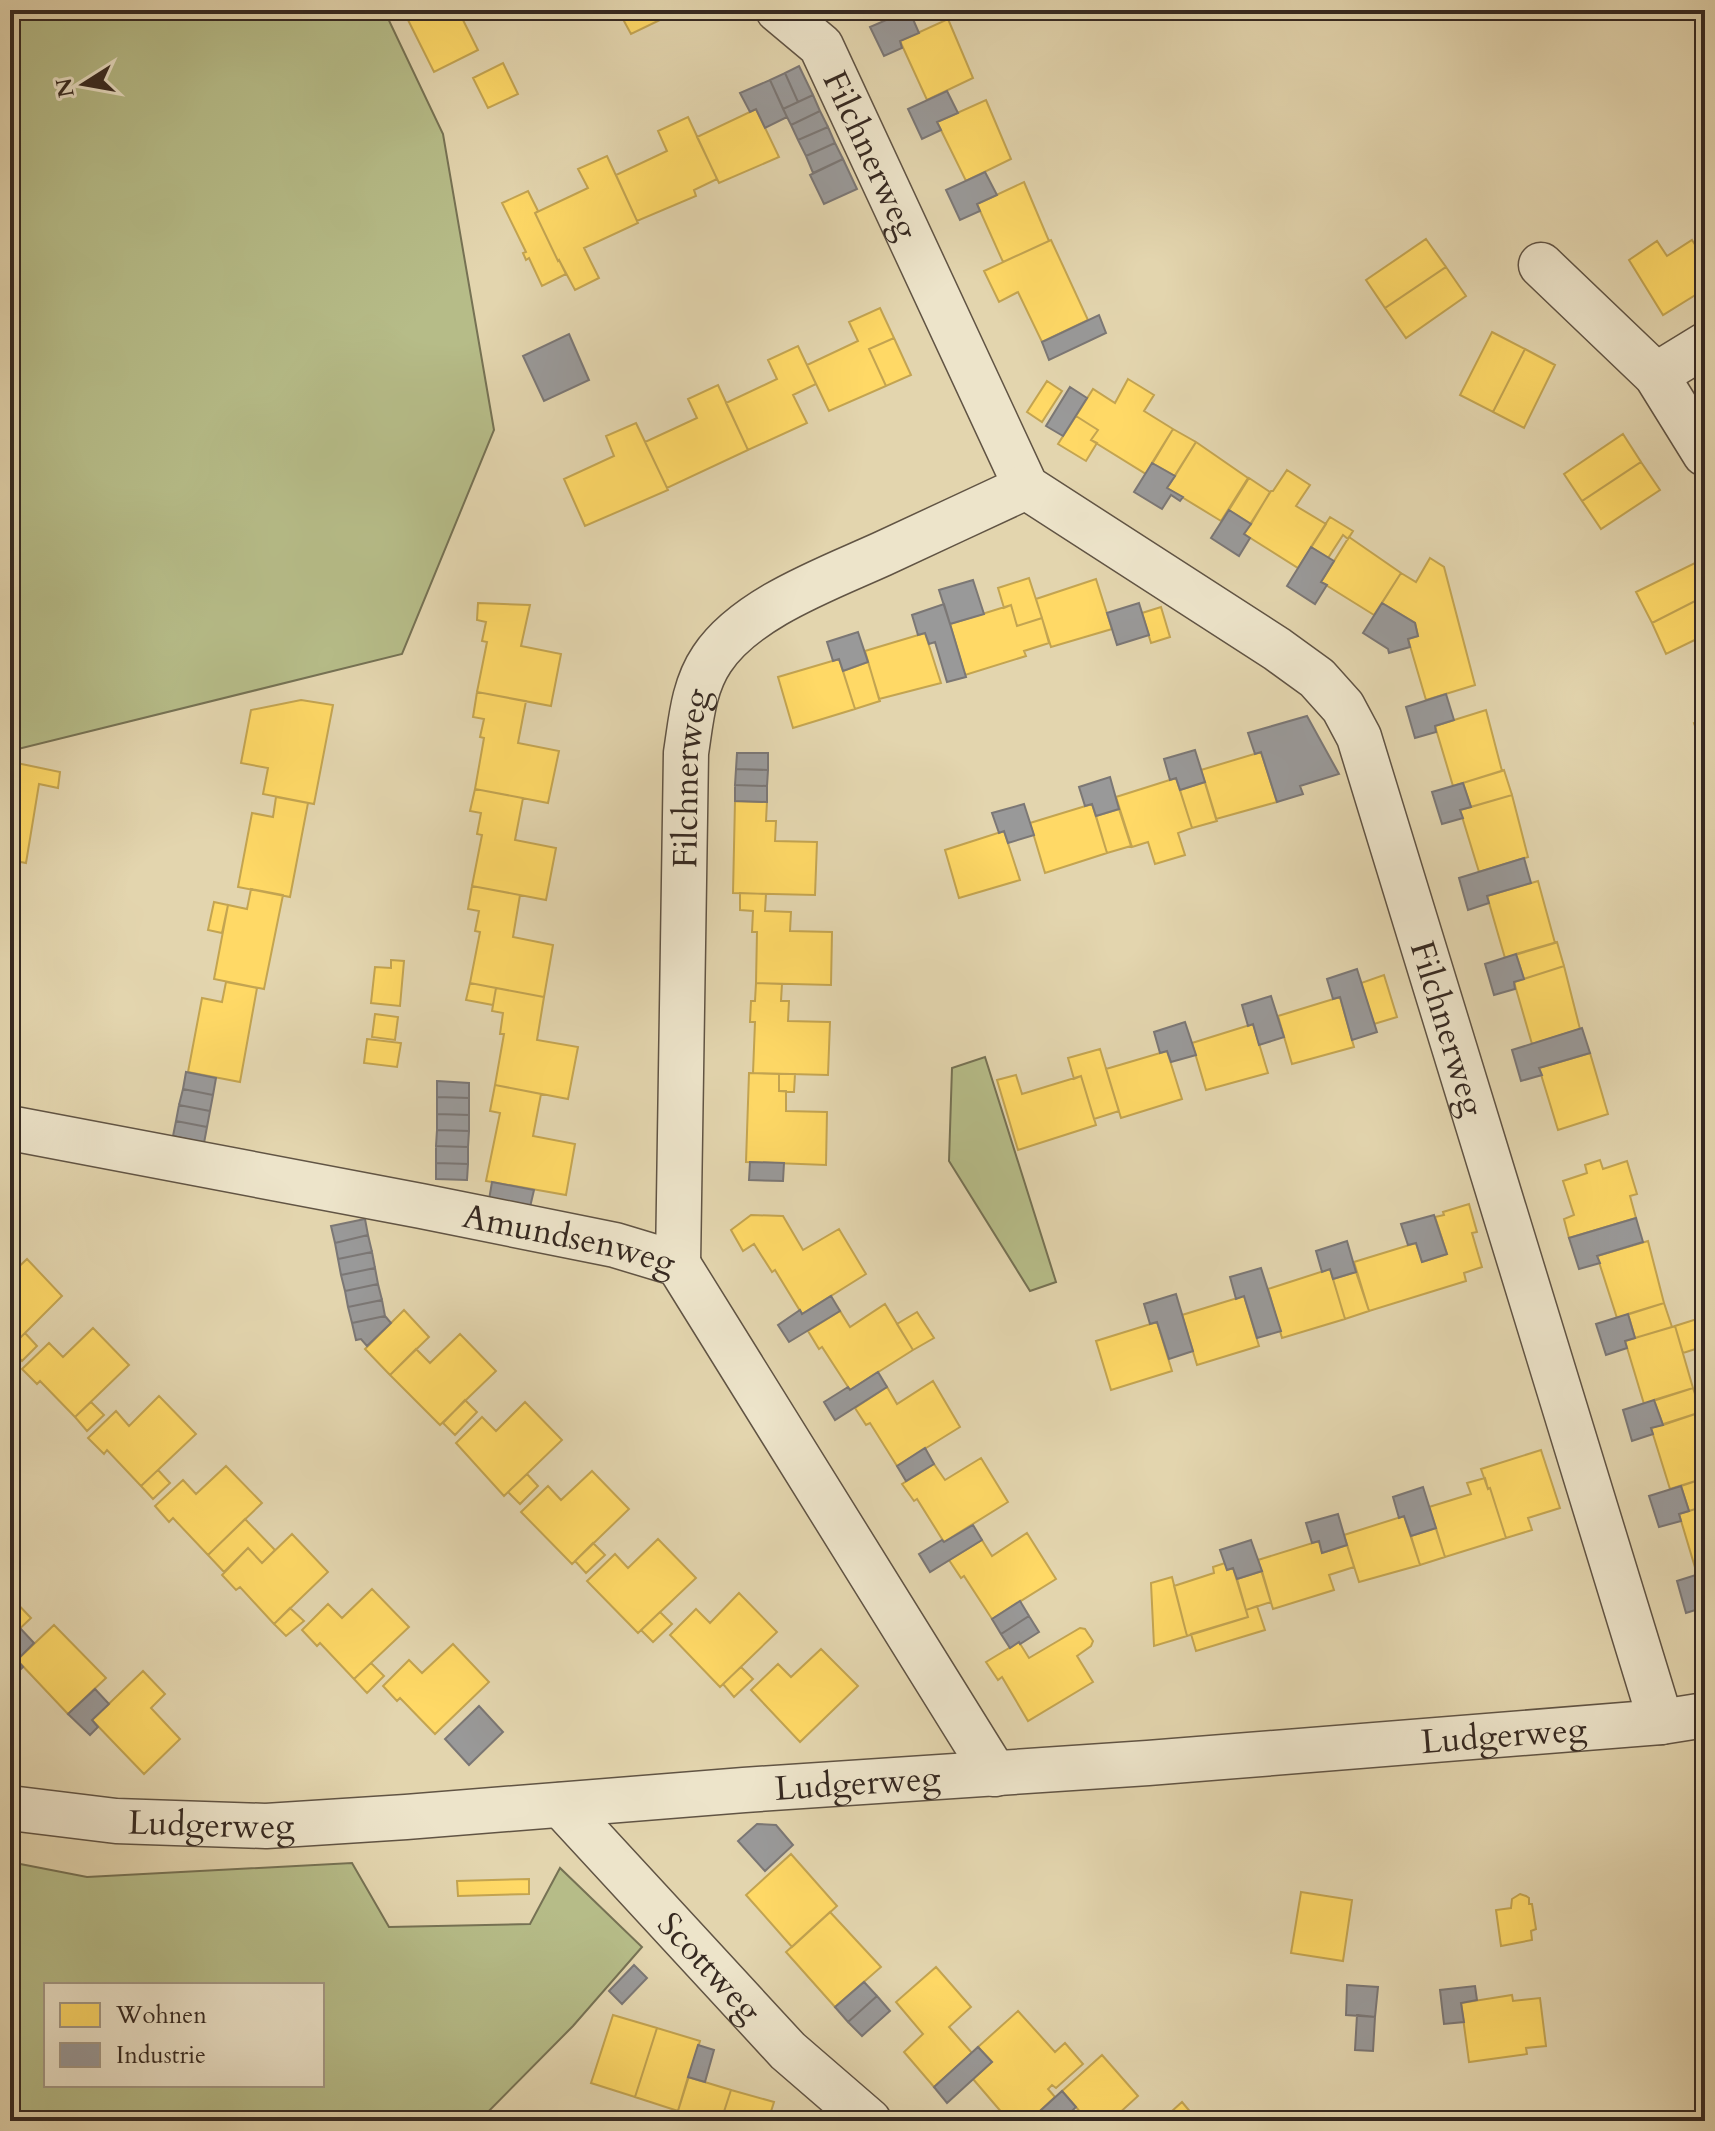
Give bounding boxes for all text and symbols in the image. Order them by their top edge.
north arrow [44,44,124,124]
street label: Filchnerweg [812,64,930,247]
text: N [49,75,82,100]
street label: Filchnerweg [662,683,721,869]
street label: Filchnerweg [1399,935,1496,1122]
street label: Amundsenweg [459,1193,681,1286]
street label: Ludgerweg [1419,1706,1588,1765]
street label: Ludgerweg [773,1755,942,1812]
street label: Ludgerweg [127,1799,296,1850]
street label: Scottweg [647,1902,772,2032]
legend [44,1983,324,2087]
text: Wohnen [115,1999,207,2032]
text: Industrie [116,2039,206,2072]

